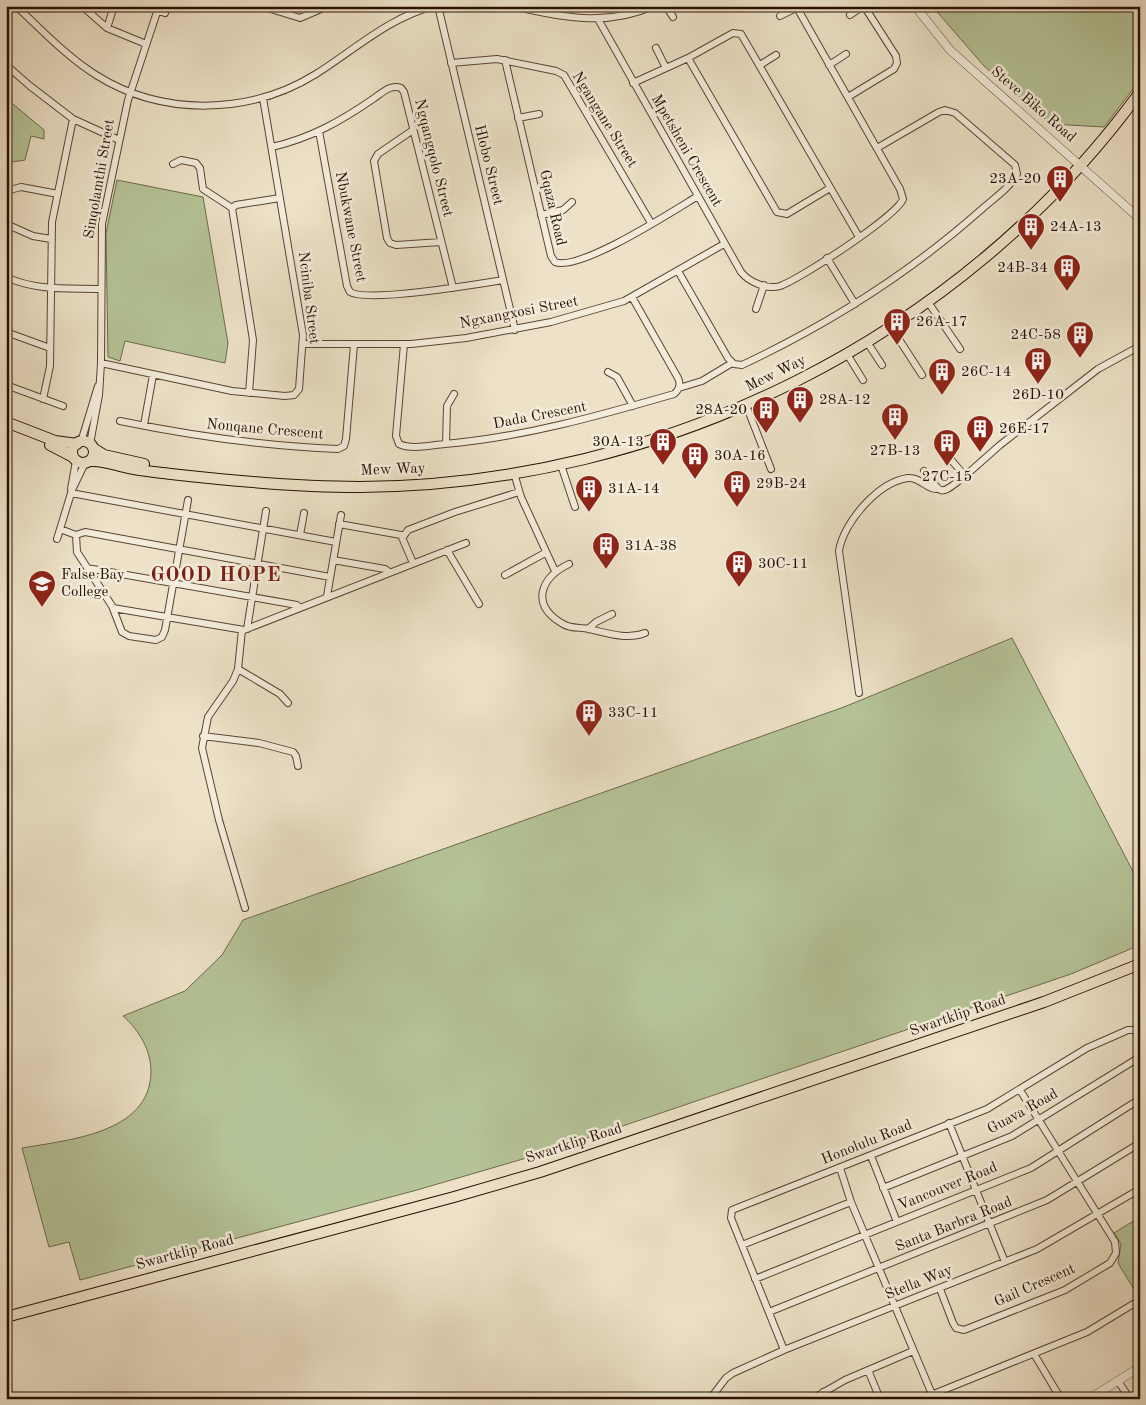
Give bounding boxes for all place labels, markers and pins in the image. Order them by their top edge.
building icon: 23A-20 [1045,164,1075,203]
place label: 23A-20 [989,172,1041,187]
building icon: 24A-13 [1016,212,1046,251]
place label: 24A-13 [1050,220,1102,235]
building icon: 24B-34 [1052,253,1082,292]
place label: 24B-34 [997,261,1048,276]
building icon: 26A-17 [882,307,912,346]
place label: 26A-17 [916,315,968,330]
building icon: 24C-58 [1065,320,1095,359]
place label: 24C-58 [1011,328,1061,343]
building icon: 26D-10 [1023,346,1053,385]
building icon: 26C-14 [927,357,957,396]
place label: 26C-14 [961,365,1011,380]
building icon: 28A-12 [785,385,815,424]
place label: 26D-10 [1012,388,1064,403]
place label: 28A-12 [819,393,871,408]
building icon: 28A-20 [751,395,781,434]
building icon: 27B-13 [880,402,910,441]
place label: 28A-20 [695,403,747,418]
building icon: 26E-17 [965,414,995,453]
place label: 26E-17 [999,422,1050,437]
building icon: 30A-13 [648,427,678,466]
building icon: 27C-15 [932,428,962,467]
place label: 30A-13 [592,435,644,450]
building icon: 30A-16 [680,441,710,480]
place label: 27B-13 [870,444,920,459]
place label: 30A-16 [714,449,766,464]
building icon: 29B-24 [722,469,752,508]
place label: 27C-15 [922,470,972,485]
building icon: 31A-14 [574,474,604,513]
place label: 29B-24 [756,477,807,492]
place label: 31A-14 [608,482,660,497]
building icon: 31A-38 [591,531,621,570]
place label: 31A-38 [625,539,677,554]
building icon: 30C-11 [724,549,754,588]
place label: 30C-11 [758,557,808,572]
place label: False Bay College [61,568,125,600]
school or university icon: False Bay College [27,569,57,608]
building icon: 33C-11 [574,698,604,737]
place label: 33C-11 [608,706,658,721]

